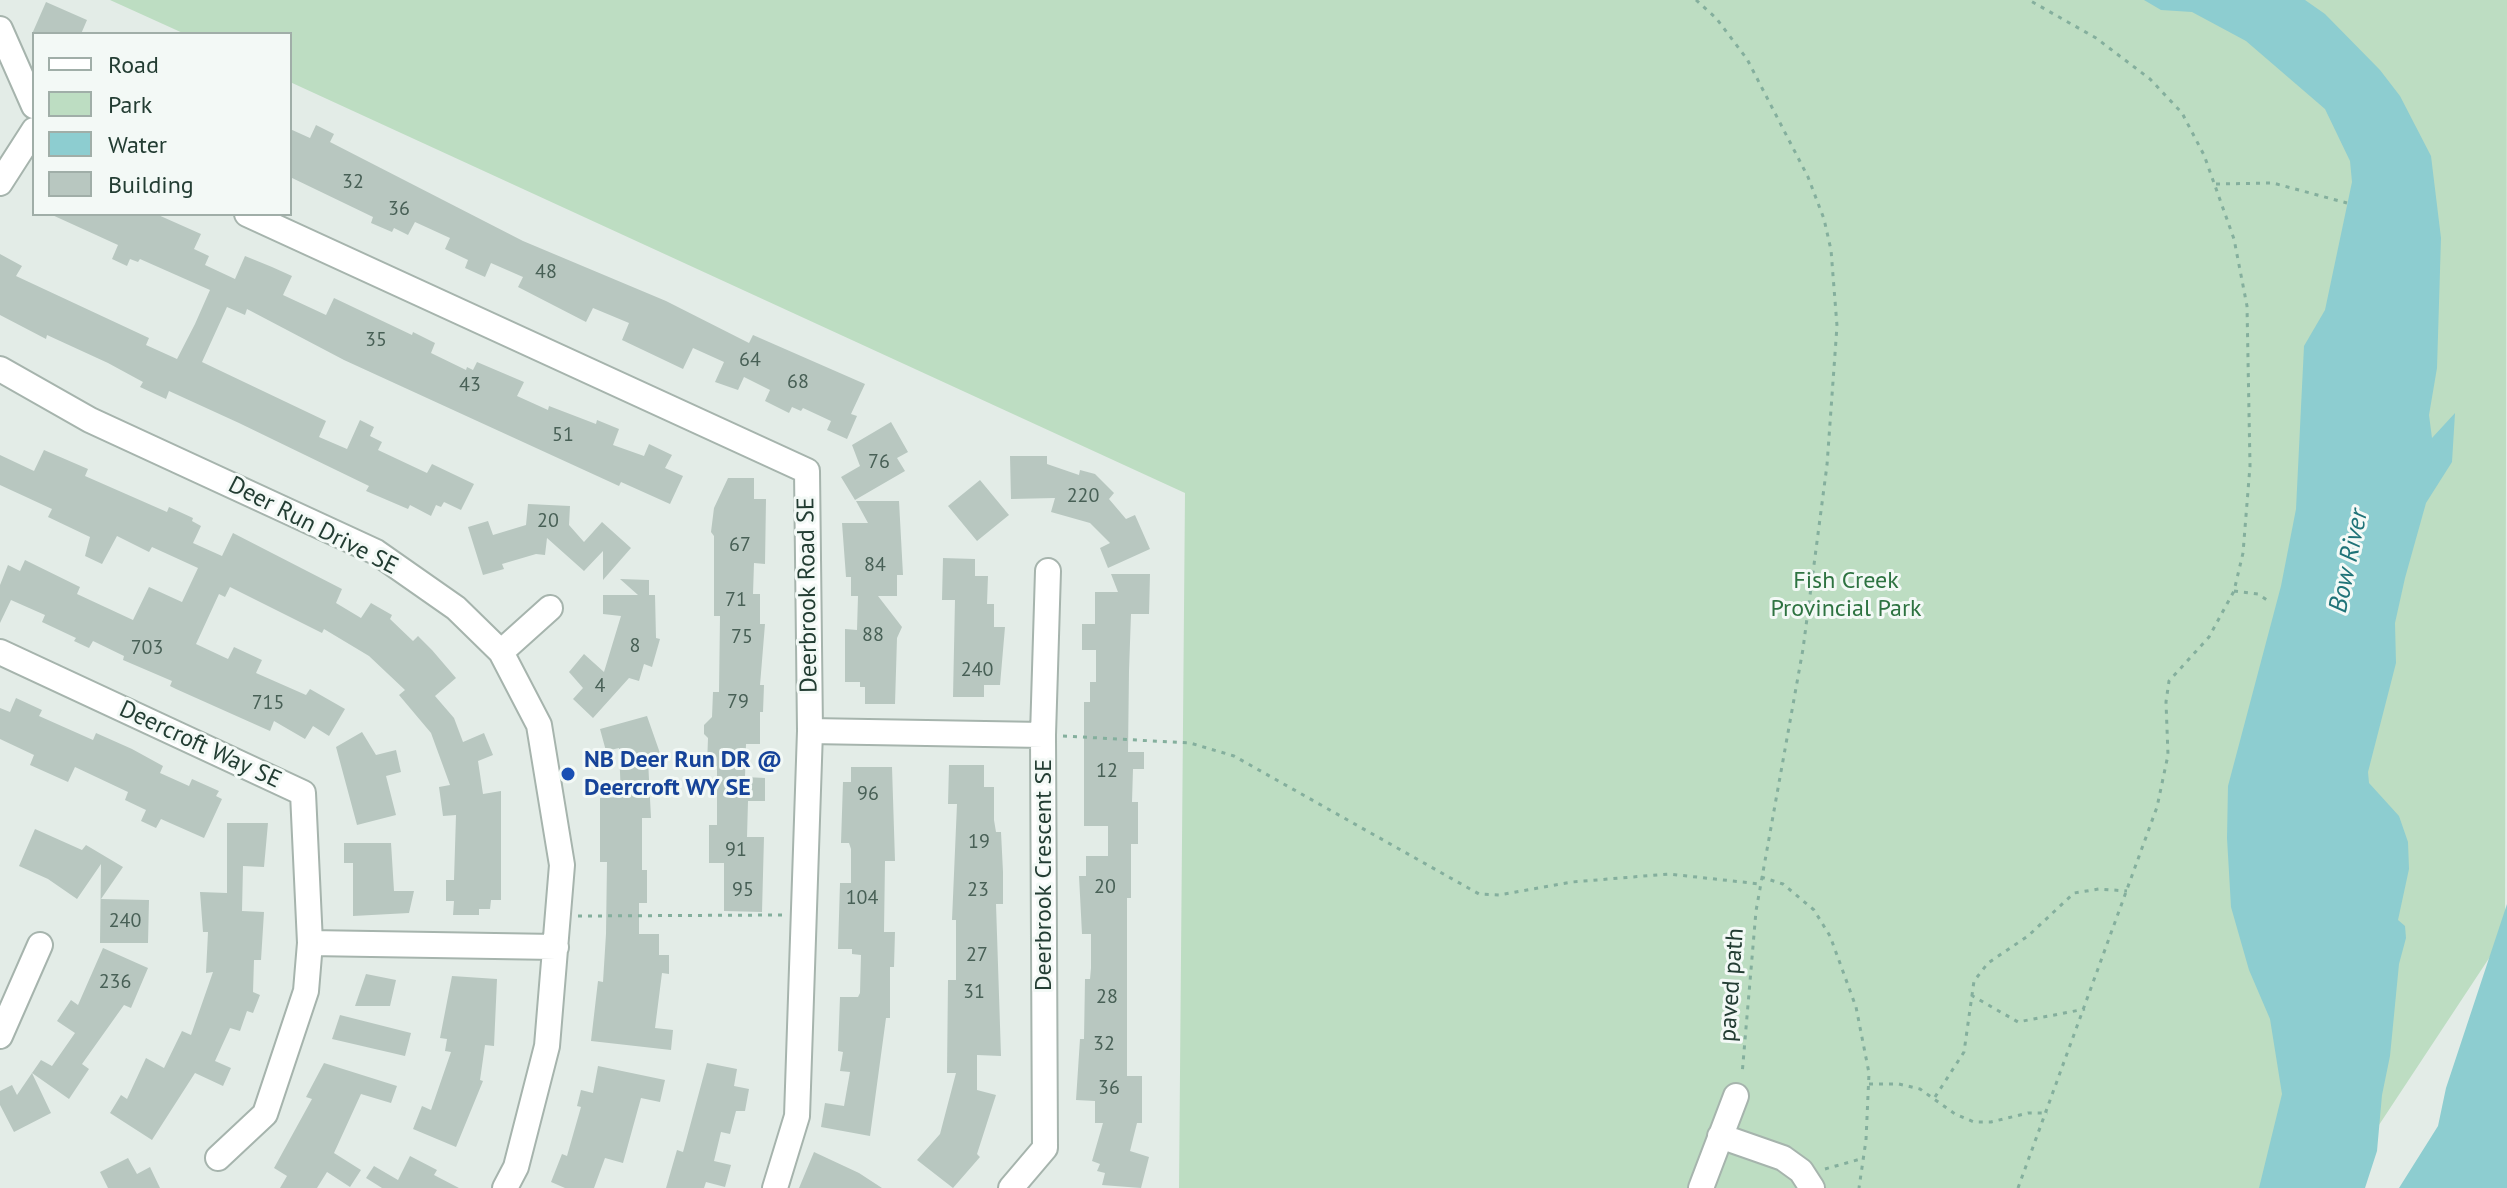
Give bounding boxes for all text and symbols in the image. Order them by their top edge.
legend [32,32,292,216]
text: Road [108,49,159,80]
text: Park [108,89,152,120]
text: Water [108,129,167,160]
text: Building [108,169,194,200]
house number: 32 [342,170,364,194]
house number: 36 [388,197,410,221]
house number: 48 [535,260,557,284]
house number: 35 [365,328,387,352]
house number: 64 [739,348,761,372]
house number: 68 [787,370,809,394]
house number: 43 [459,373,481,397]
house number: 51 [552,423,574,447]
house number: 76 [868,450,890,474]
street label: Deer Run Drive SE [223,471,403,581]
house number: 220 [1067,484,1099,508]
street label: Deerbrook Road SE [792,497,824,693]
water label: Bow River [2323,507,2375,615]
house number: 20 [537,509,559,533]
house number: 67 [729,533,751,557]
house number: 84 [864,553,886,577]
park label: Fish Creek Provincial Park [1770,567,1922,623]
house number: 71 [725,588,747,612]
house number: 88 [862,623,884,647]
house number: 75 [731,625,753,649]
house number: 8 [630,634,640,658]
house number: 703 [131,636,163,660]
house number: 240 [961,658,993,682]
house number: 4 [595,674,605,698]
house number: 79 [727,690,749,714]
house number: 715 [252,691,284,715]
street label: Deercroft Way SE [114,695,286,795]
place label: NB Deer Run DR @ Deercroft WY SE [584,746,782,802]
street label: Deerbrook Crescent SE [1030,759,1058,991]
house number: 12 [1096,759,1118,783]
marker: NB Deer Run DR @ Deercroft WY SE [559,765,577,783]
house number: 96 [857,782,879,806]
house number: 19 [968,830,990,854]
house number: 91 [725,838,747,862]
house number: 20 [1094,875,1116,899]
house number: 95 [732,878,754,902]
house number: 23 [967,878,989,902]
house number: 104 [846,886,878,910]
house number: 240 [109,909,141,933]
street label: paved path [1714,927,1750,1043]
house number: 27 [966,943,988,967]
house number: 236 [99,970,131,994]
house number: 31 [963,980,985,1004]
house number: 28 [1096,985,1118,1009]
house number: 32 [1093,1032,1115,1056]
house number: 36 [1098,1076,1120,1100]

